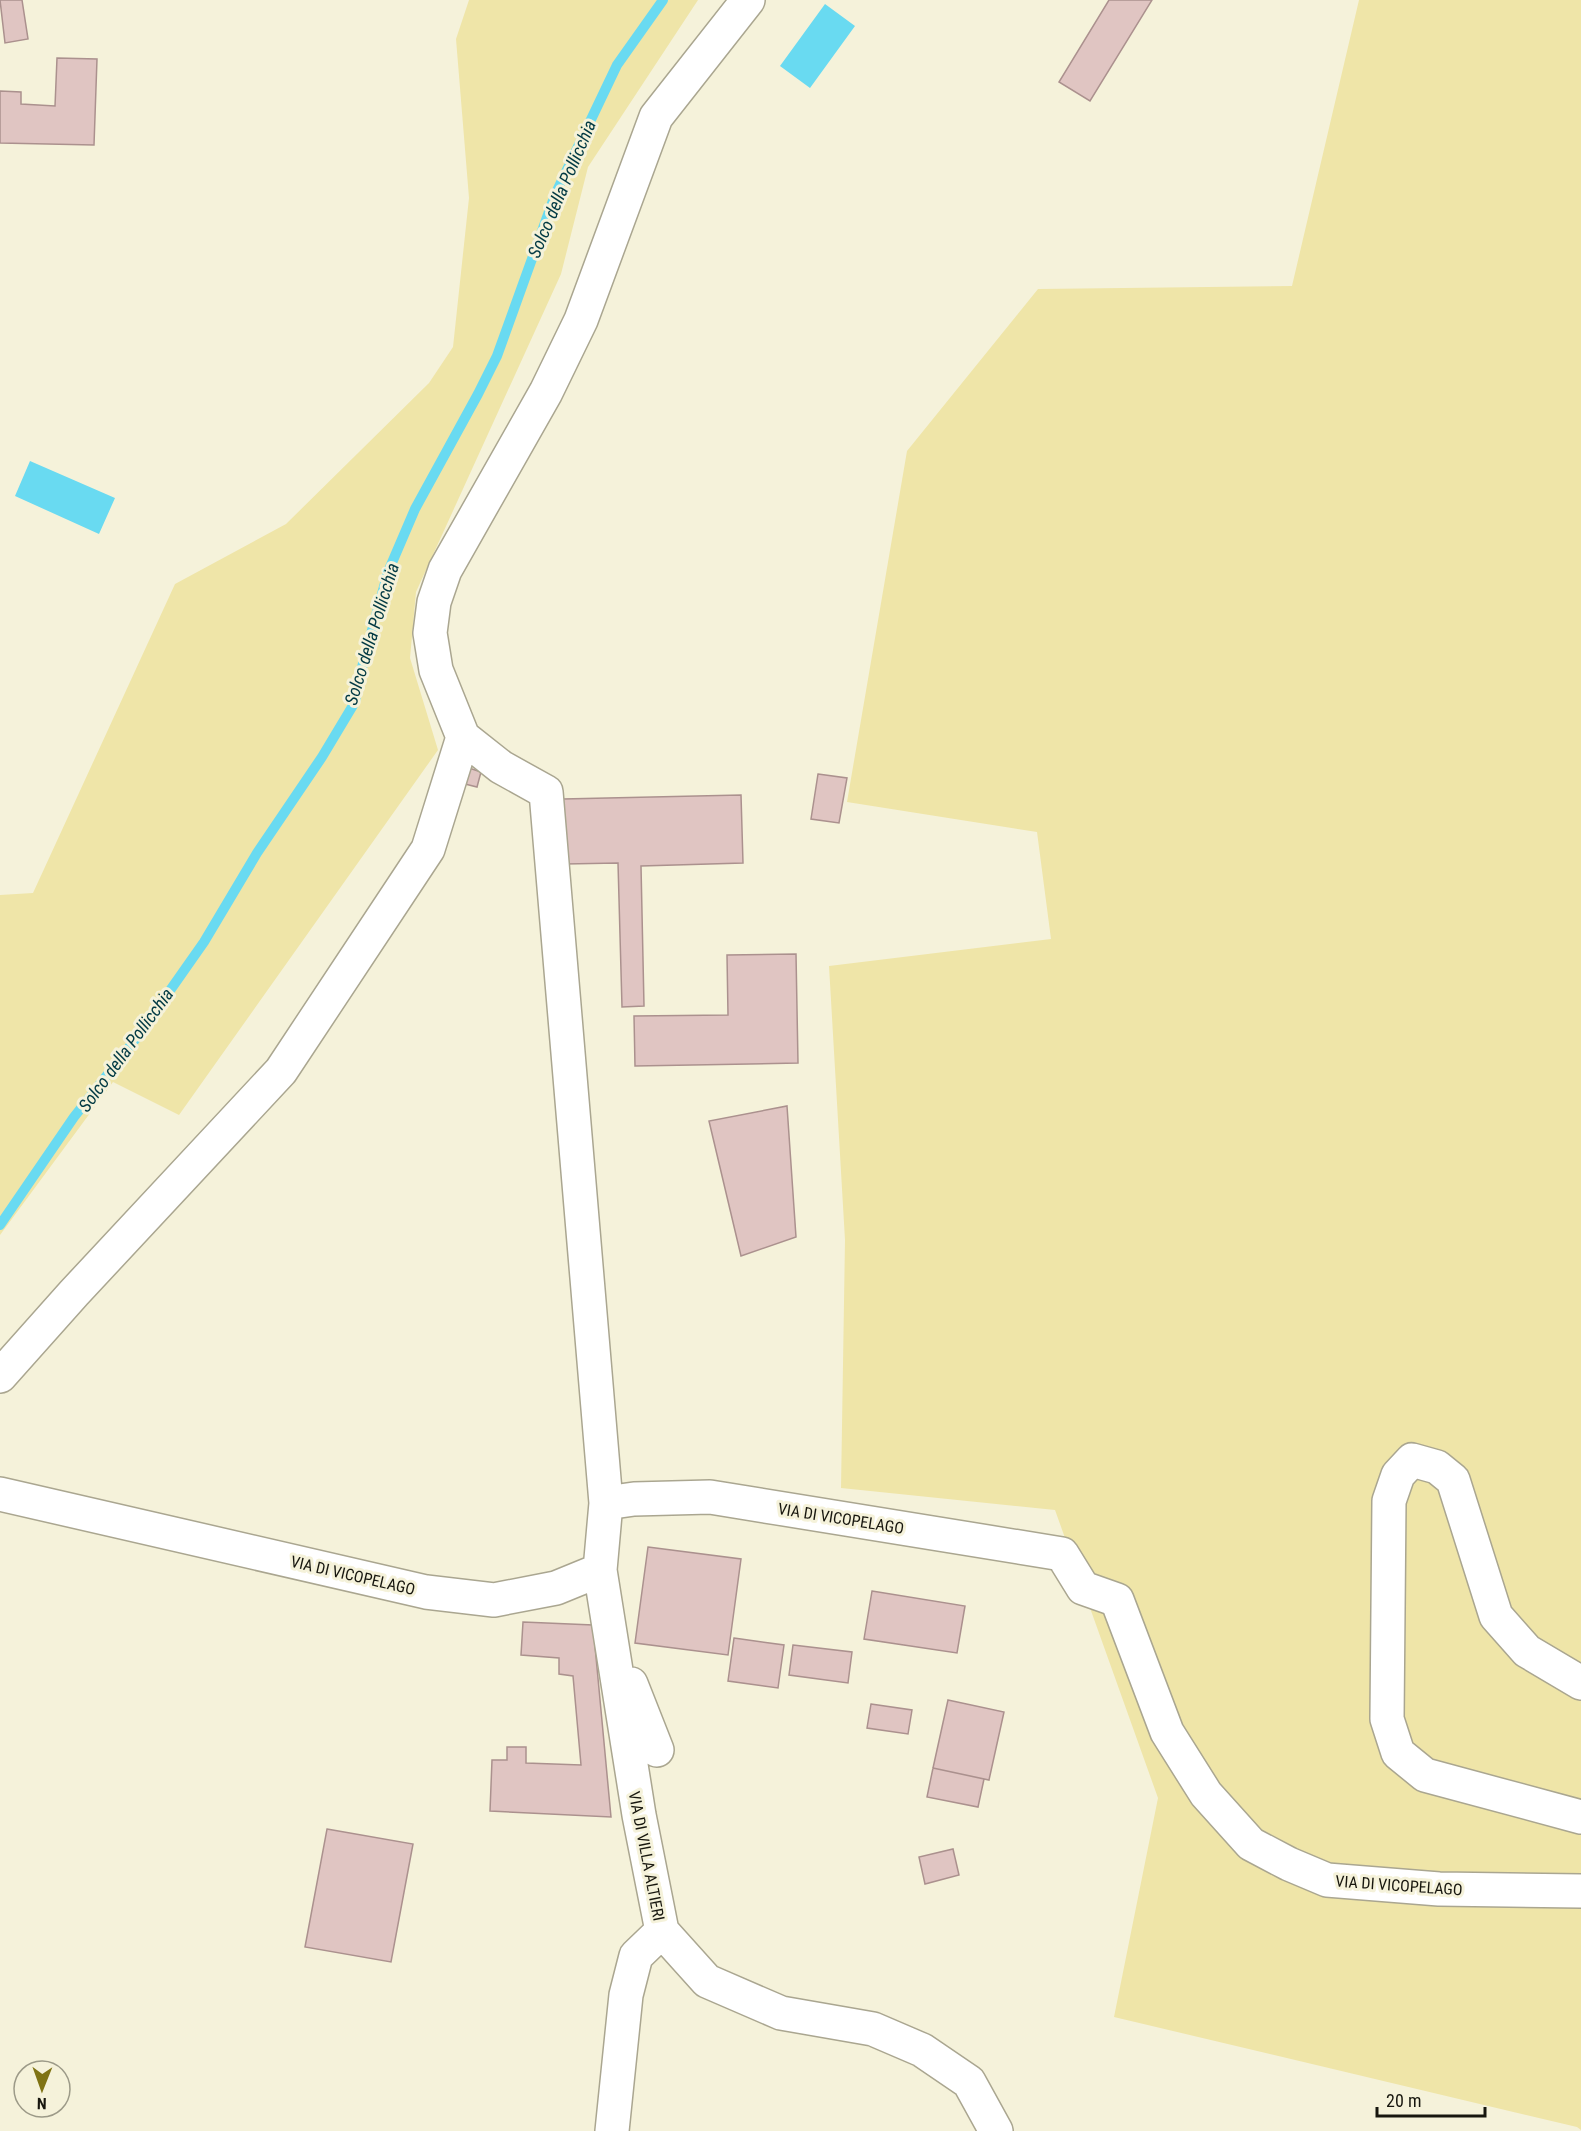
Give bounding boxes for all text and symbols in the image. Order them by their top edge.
water label: Solco della Pollicchia [523,117,600,261]
water label: Solco della Pollicchia [340,560,403,707]
water label: Solco della Pollicchia [74,984,177,1115]
street label: VIA DI VICOPELAGO [777,1499,905,1538]
street label: VIA DI VICOPELAGO [289,1552,417,1599]
street label: VIA DI VILLA ALTIERI [625,1790,668,1922]
street label: VIA DI VICOPELAGO [1335,1872,1463,1899]
north arrow [12,2059,72,2119]
scale bar [1377,2080,1485,2118]
text: 20 m [1386,2090,1421,2111]
text: N [37,2094,47,2113]

